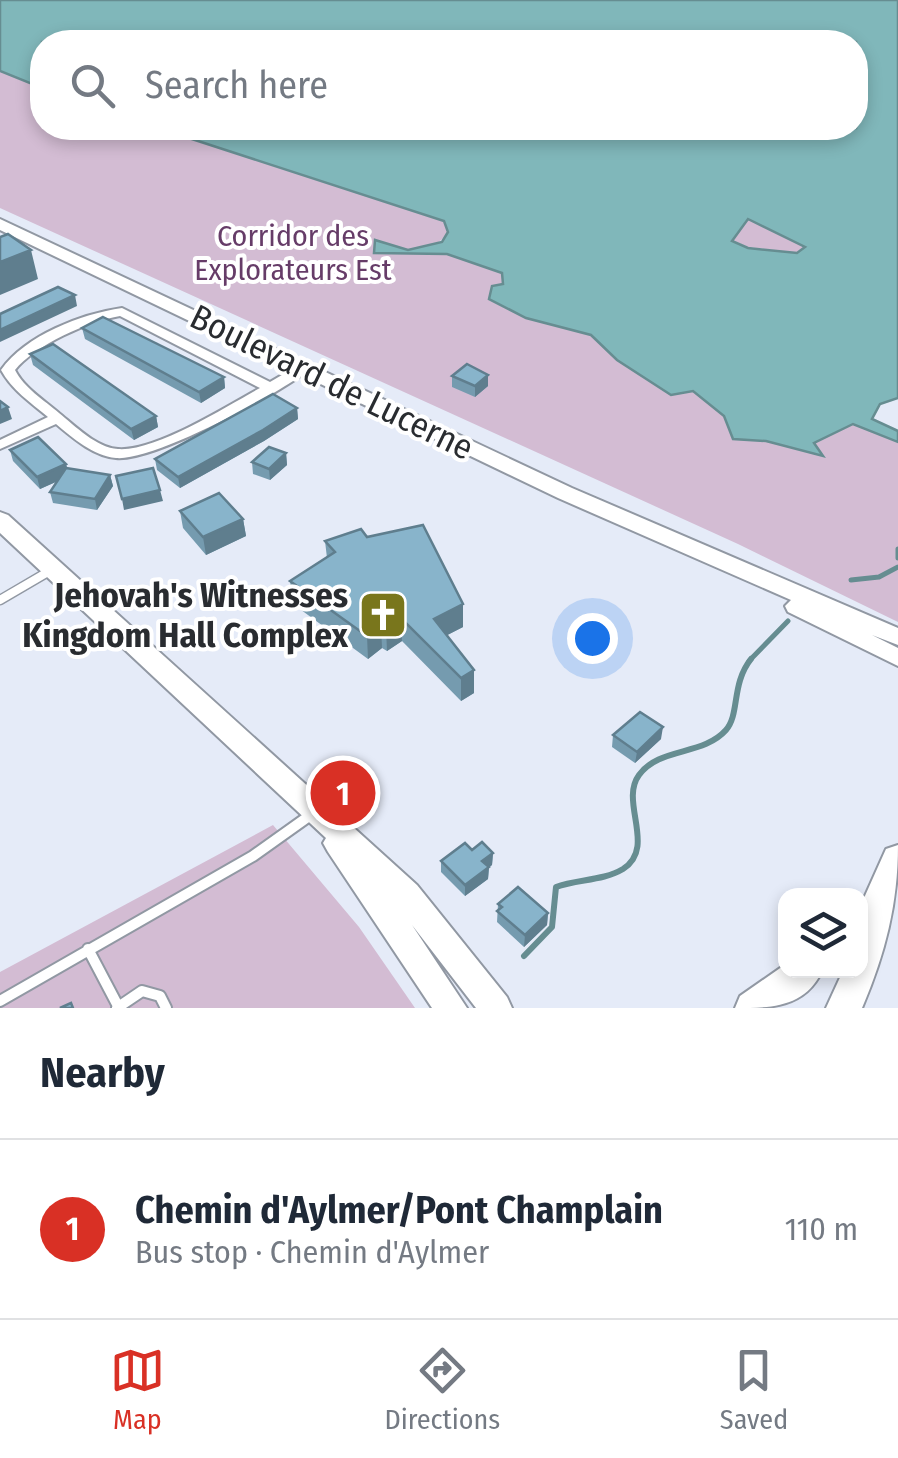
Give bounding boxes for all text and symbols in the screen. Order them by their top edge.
search box [30,30,868,140]
icon: search [65,58,120,113]
text: Search here [145,62,328,108]
park label: Corridor des Explorateurs Est [194,218,392,288]
street label: Boulevard de Lucerne [184,295,480,469]
place label: Jehovah's Witnesses Kingdom Hall Complex [22,574,349,656]
church icon: Jehovah's Witnesses Kingdom Hall Complex [357,589,409,641]
your location [567,613,618,664]
pin: 1 [310,756,376,830]
map controls [778,888,868,978]
button: layers [778,888,868,978]
text: Nearby [40,1048,165,1098]
text: Chemin d'Aylmer/Pont Champlain [135,1187,663,1233]
text: 1 [66,1210,79,1248]
text: 110 m [785,1210,858,1248]
text: Bus stop · Chemin d'Aylmer [135,1233,489,1271]
tab: Map [110,1343,165,1436]
tab: Directions [384,1343,500,1436]
tab: Saved [720,1343,788,1436]

